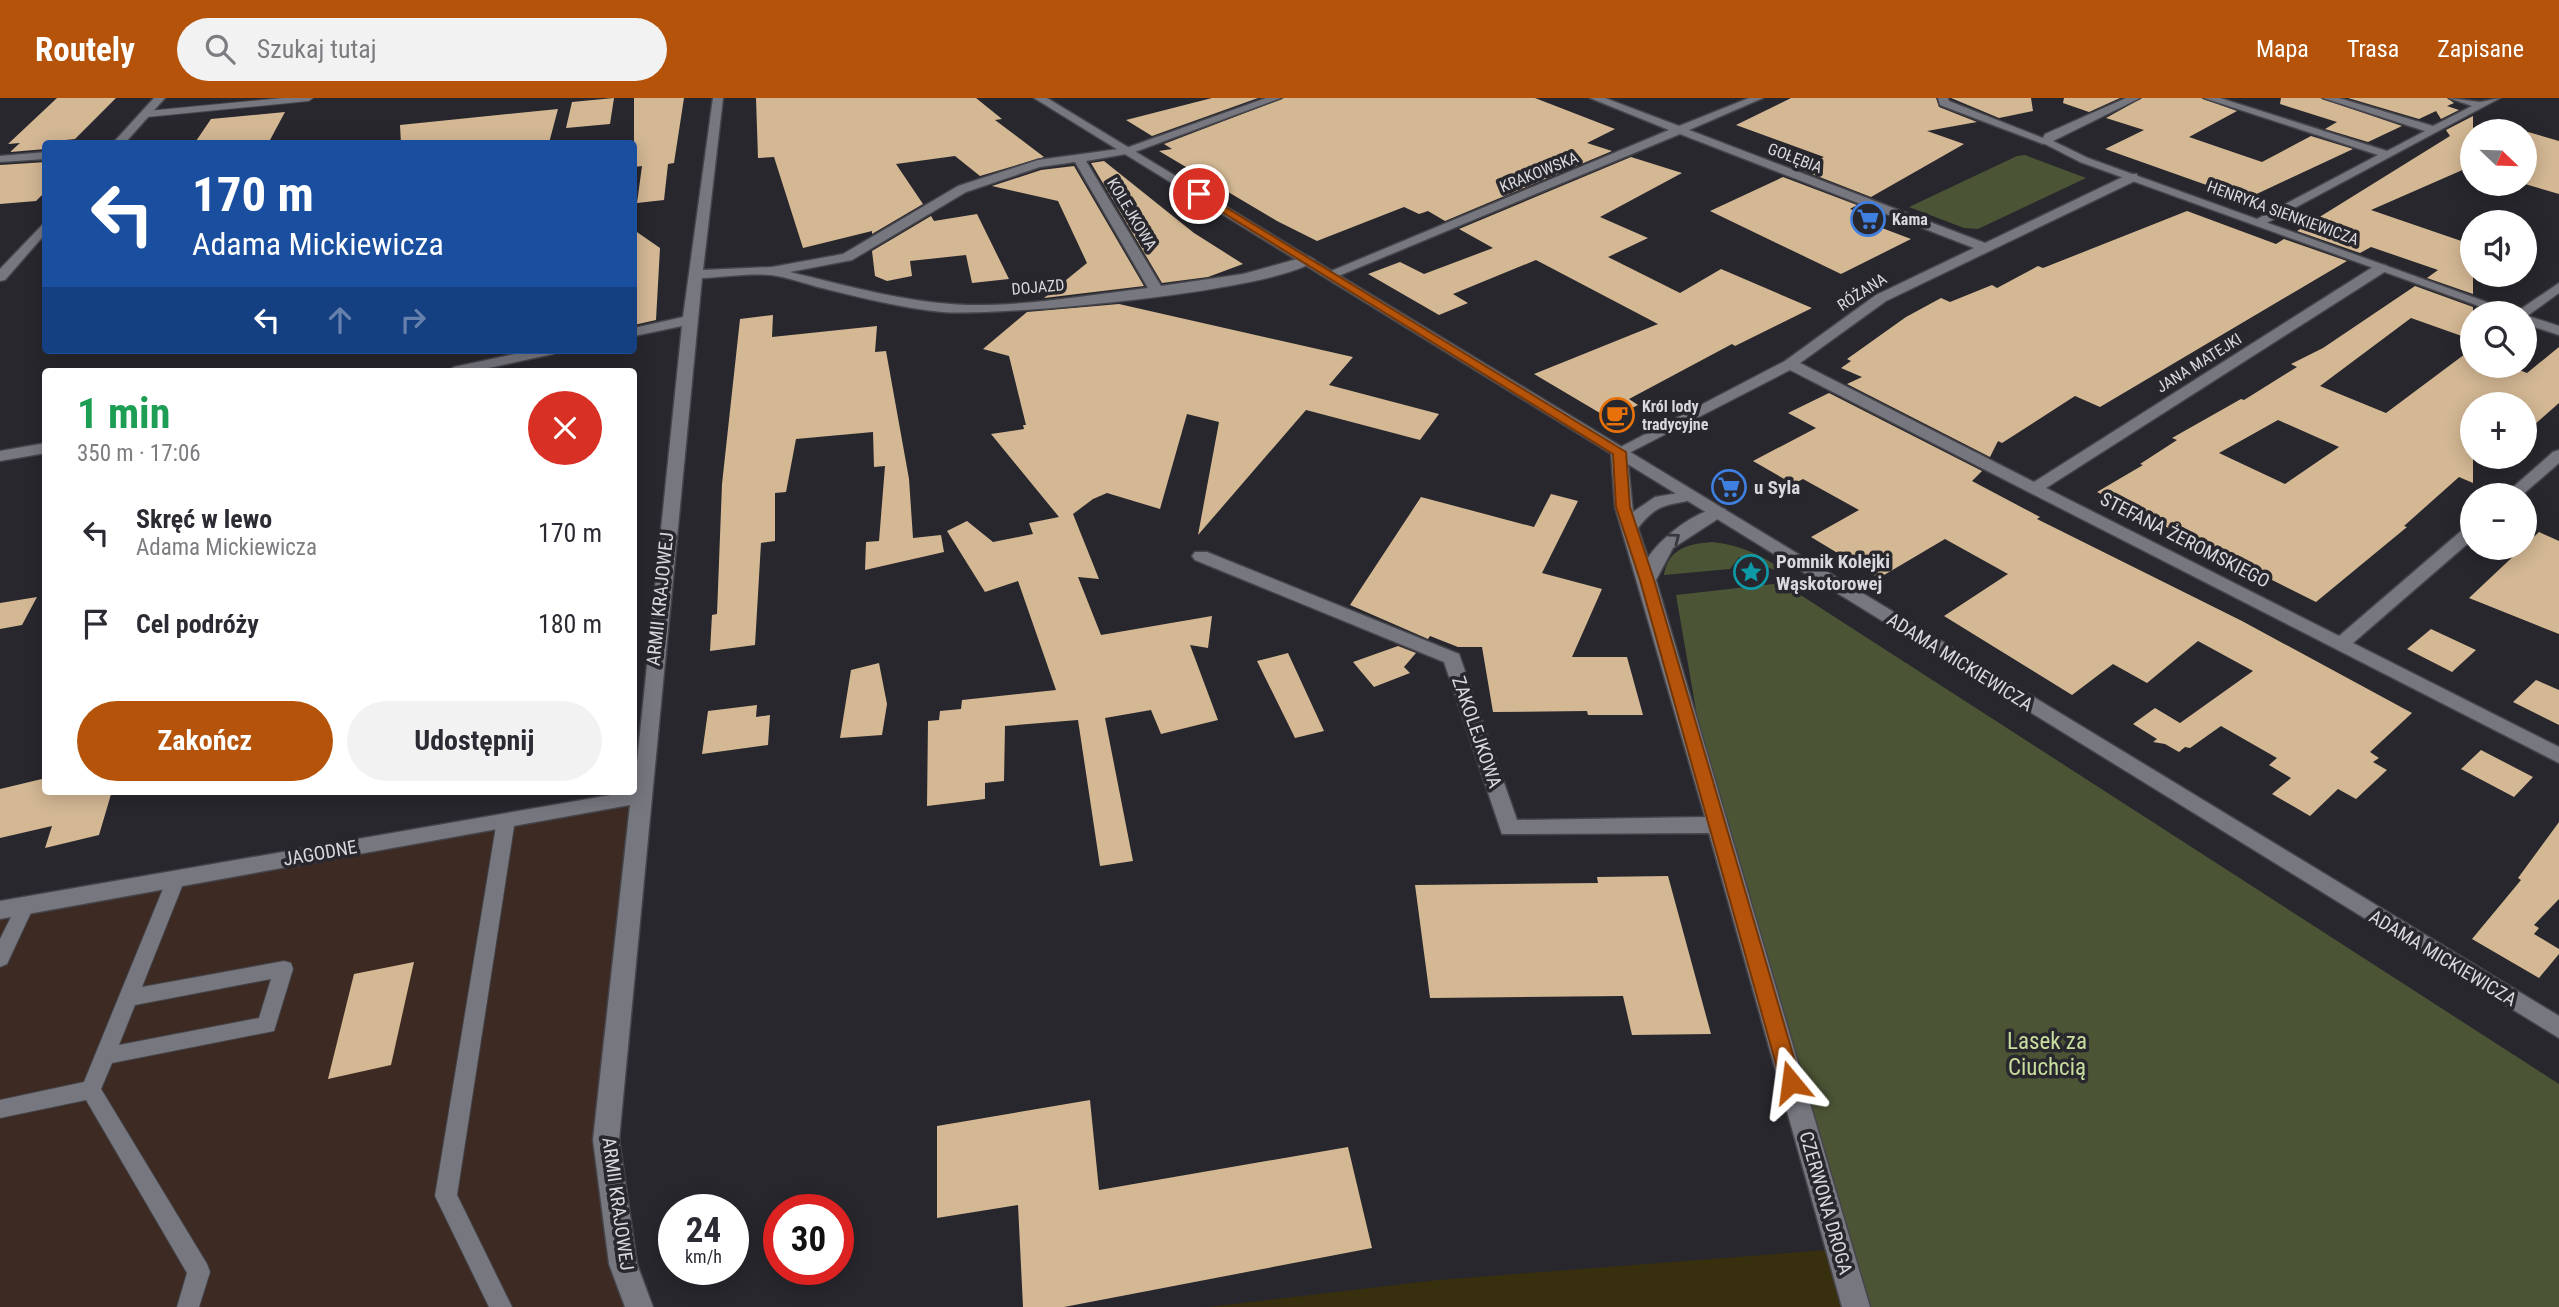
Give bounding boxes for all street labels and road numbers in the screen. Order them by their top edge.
street label: GOŁĘBIA [1765,139,1825,177]
street label: KRAKOWSKA [1497,148,1581,196]
street label: KOLEJKOWA [1103,175,1161,253]
street label: HENRYKA SIENKIEWICZA [2205,177,2361,249]
street label: RÓŻANA [1833,268,1890,315]
street label: DOJAZD [1011,275,1065,299]
street label: JANA MATEJKI [2153,329,2245,397]
street label: STEFANA ŻEROMSKIEGO [2096,487,2274,593]
street label: ARMII KRAJOWEJ [642,531,678,667]
street label: ADAMA MICKIEWICZA [1883,608,2037,716]
street label: ZAKOLEJKOWA [1447,673,1507,791]
street label: JAGODNE [281,835,359,871]
street label: ADAMA MICKIEWICZA [2365,905,2521,1011]
street label: CZERWONA DROGA [1795,1129,1857,1277]
street label: ARMII KRAJOWEJ [597,1136,639,1272]

